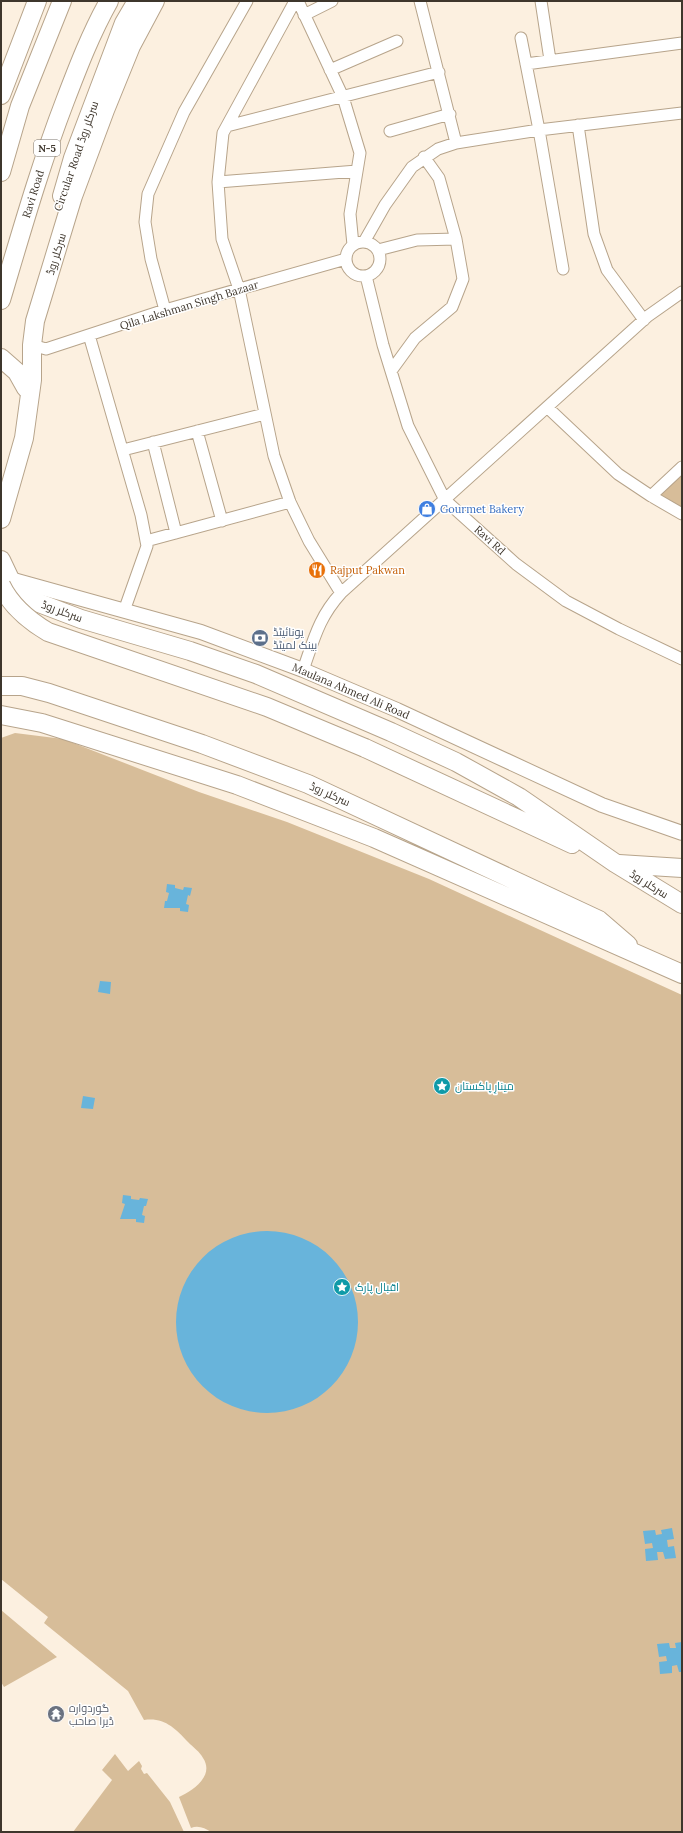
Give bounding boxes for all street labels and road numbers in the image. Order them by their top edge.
street label: Circular Road سرکلر روڈ [51,99,101,213]
road number: N-5 [34,140,60,156]
street label: Ravi Road [19,168,47,220]
street label: سرکلر روڈ [43,231,69,277]
street label: Qila Lakshman Singh Bazaar [118,277,260,333]
street label: Ravi Rd [471,522,509,558]
street label: سرکلر روڈ [39,597,85,625]
street label: Maulana Ahmed Ali Road [290,660,412,722]
street label: سرکلر روڈ [308,779,352,809]
street label: سرکلر روڈ [627,867,671,901]

